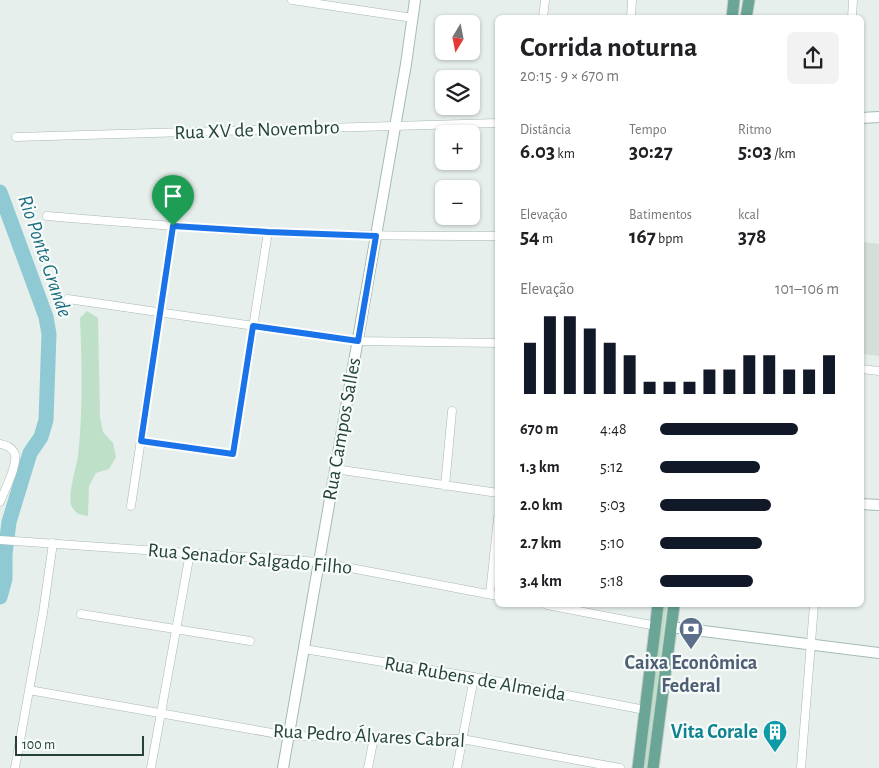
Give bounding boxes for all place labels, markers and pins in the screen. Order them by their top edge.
pin [152,175,194,226]
bank icon: Caixa Econômica Federal [678,616,704,650]
place label: Caixa Econômica Federal [625,653,758,696]
building icon: Vita Corale [762,719,788,753]
place label: Vita Corale [671,722,758,742]

